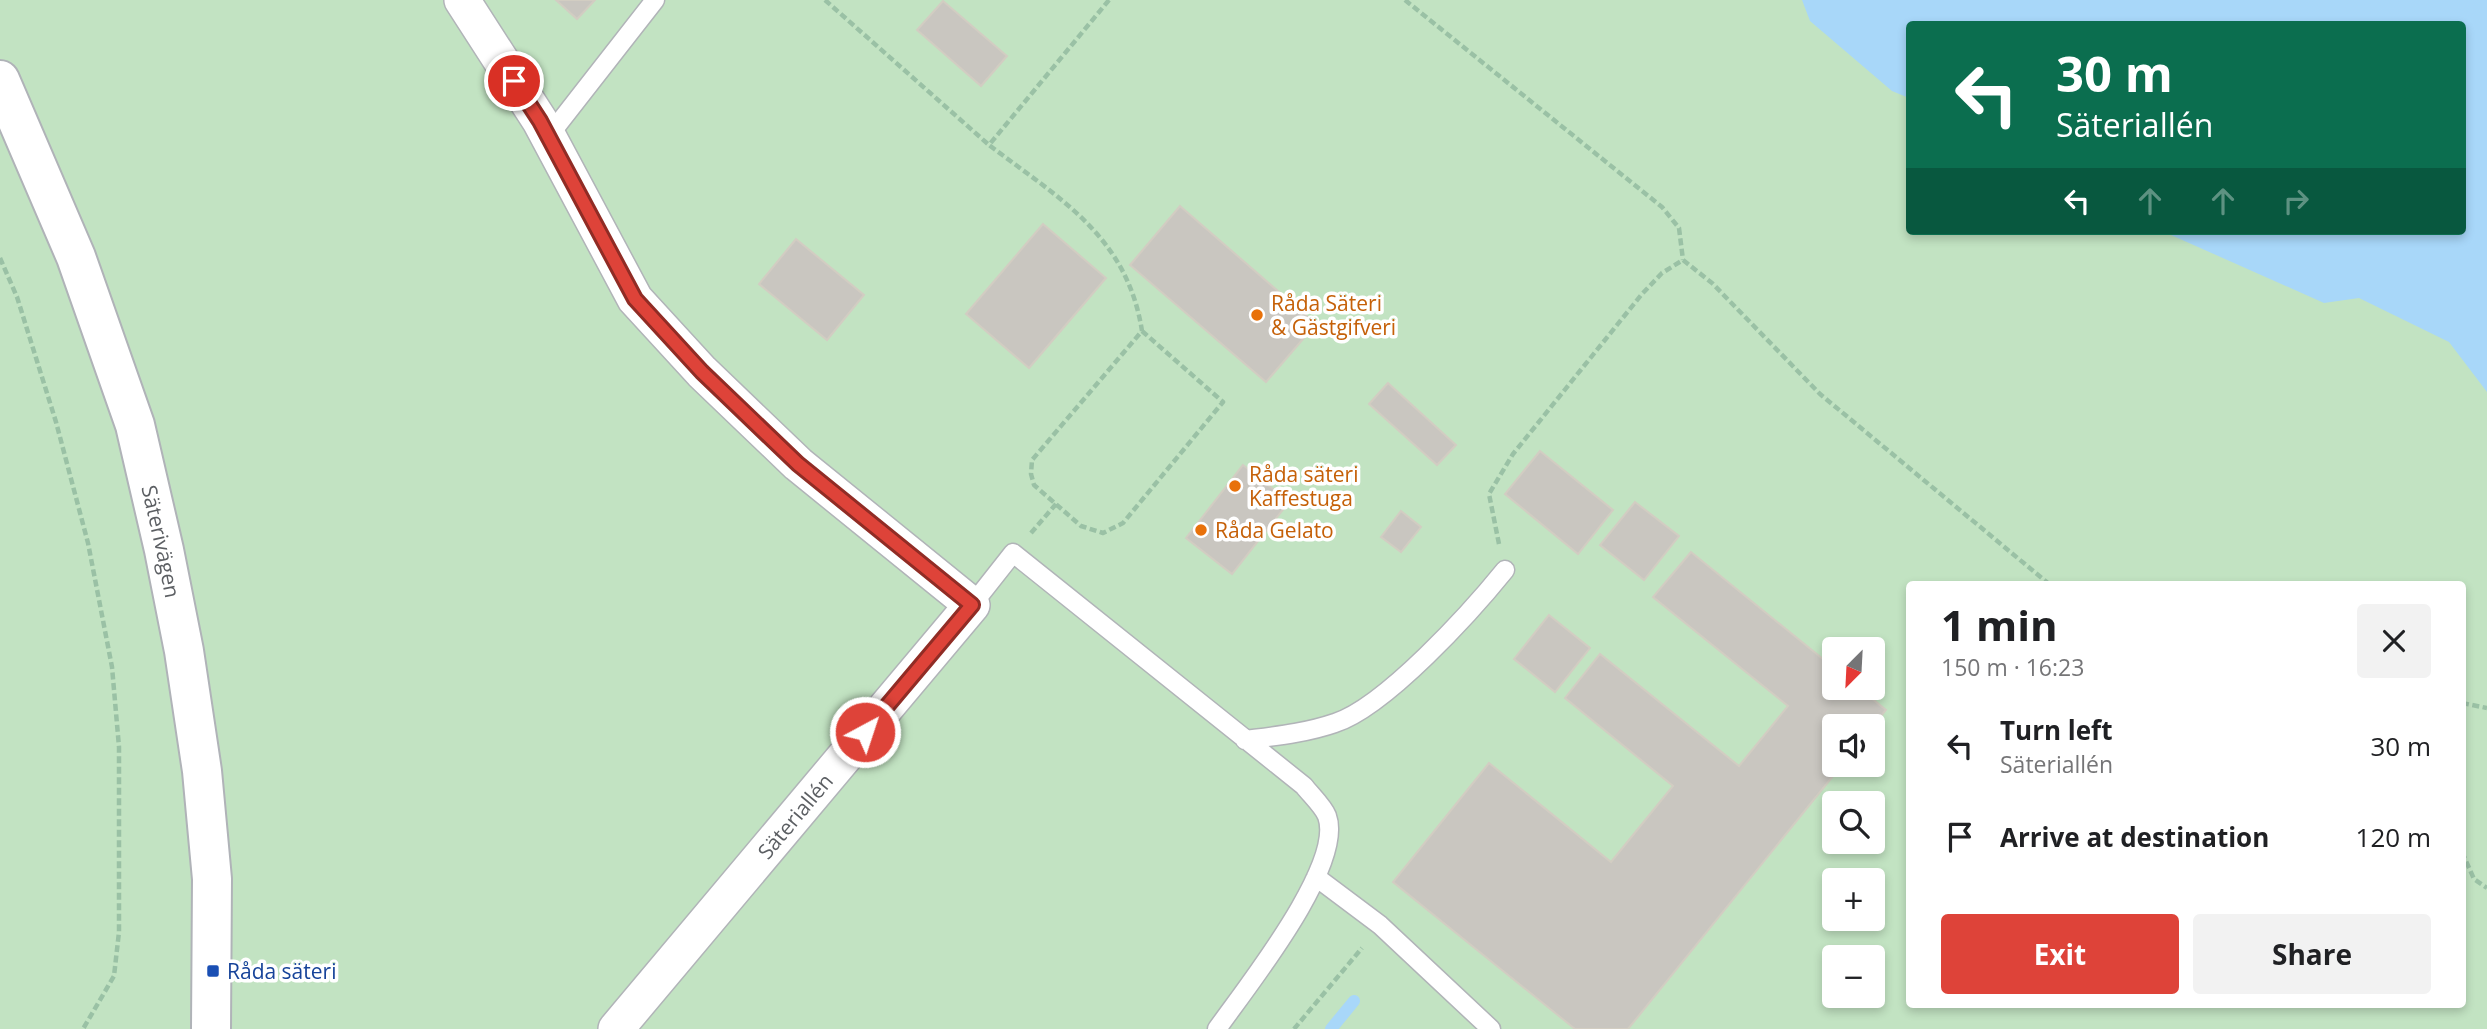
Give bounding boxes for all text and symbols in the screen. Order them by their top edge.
text: 30 m [2056,40,2173,106]
icon: left [1941,49,2032,140]
pin [484,51,544,111]
icon: arrive [495,62,533,100]
text: Säteriallén [2056,103,2213,146]
icon: left [2058,182,2096,220]
icon: ahead [2131,182,2169,220]
icon: ahead [2204,182,2242,220]
icon: right [2277,182,2315,220]
place label: Råda Säteri & Gästgifveri [1271,289,1396,341]
marker: Råda Säteri & Gästgifveri [1249,307,1265,323]
place label: Råda säteri Kaffestuga [1249,460,1358,512]
marker: Råda säteri Kaffestuga [1227,478,1243,494]
street label: Säterivägen [135,482,187,600]
place label: Råda Gelato [1215,516,1334,544]
marker: Råda Gelato [1193,522,1209,538]
text: 1 min [1941,596,2058,653]
button: close [2357,604,2431,678]
north arrow [1822,637,1885,700]
map controls [1822,637,1885,1008]
text: 150 m · 16:23 [1941,651,2084,683]
position arrow [828,695,902,769]
text: Turn left [2000,712,2112,748]
button: sound [1822,714,1885,777]
icon: left [1941,727,1979,765]
text: 30 m [2370,728,2431,764]
text: Säteriallén [2000,748,2113,780]
street label: Säteriallén [751,767,839,865]
button: search [1822,791,1885,854]
icon: arrive [1941,818,1979,856]
text: Arrive at destination [2000,819,2269,855]
text: 120 m [2356,819,2431,855]
button: + [1822,868,1885,931]
button: Exit [1941,914,2179,994]
button: Share [2193,914,2431,994]
button: − [1822,945,1885,1008]
place label: Råda säteri [227,957,336,985]
marker: Råda säteri [205,963,221,979]

